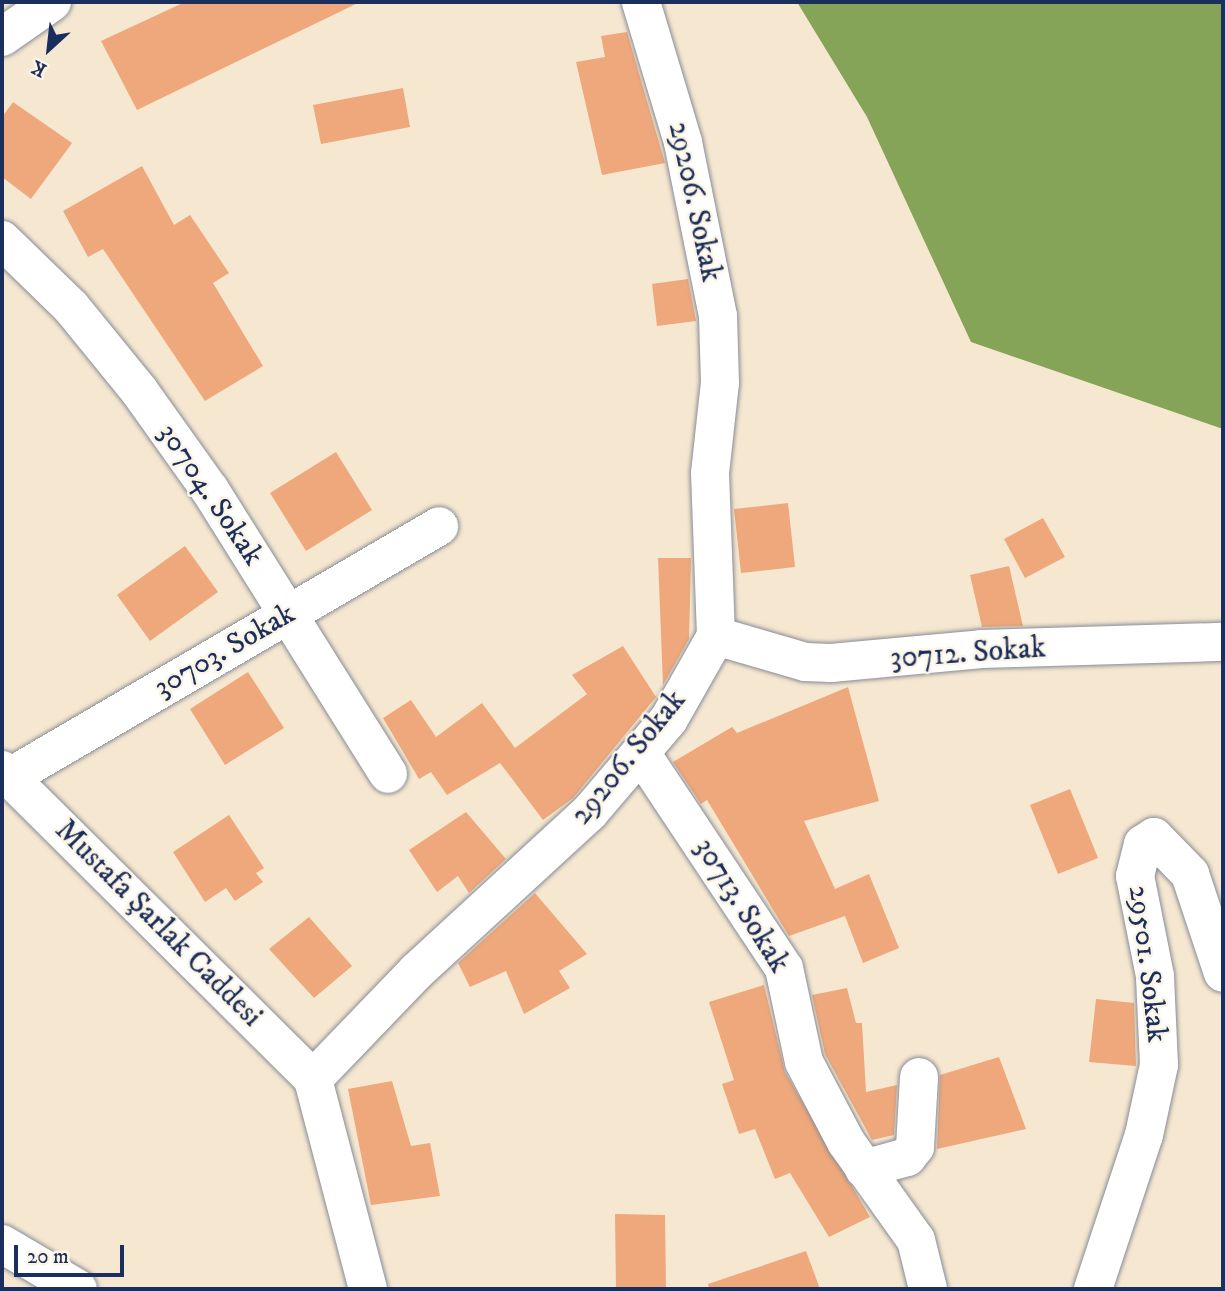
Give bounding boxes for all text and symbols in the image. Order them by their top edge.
north arrow [14,14,84,84]
text: K [28,55,50,81]
street label: 29206. Sokak [660,119,728,285]
street label: 30704. Sokak [149,417,271,573]
street label: 30703. Sokak [148,596,302,706]
street label: 30712. Sokak [889,631,1047,677]
street label: 29206. Sokak [564,684,694,832]
street label: Mustafa Şarlak Caddesi [47,813,269,1035]
street label: 30713. Sokak [686,832,796,980]
street label: 29501. Sokak [1120,883,1174,1045]
scale bar [18,1232,128,1276]
text: 20 m [27,1244,69,1270]

